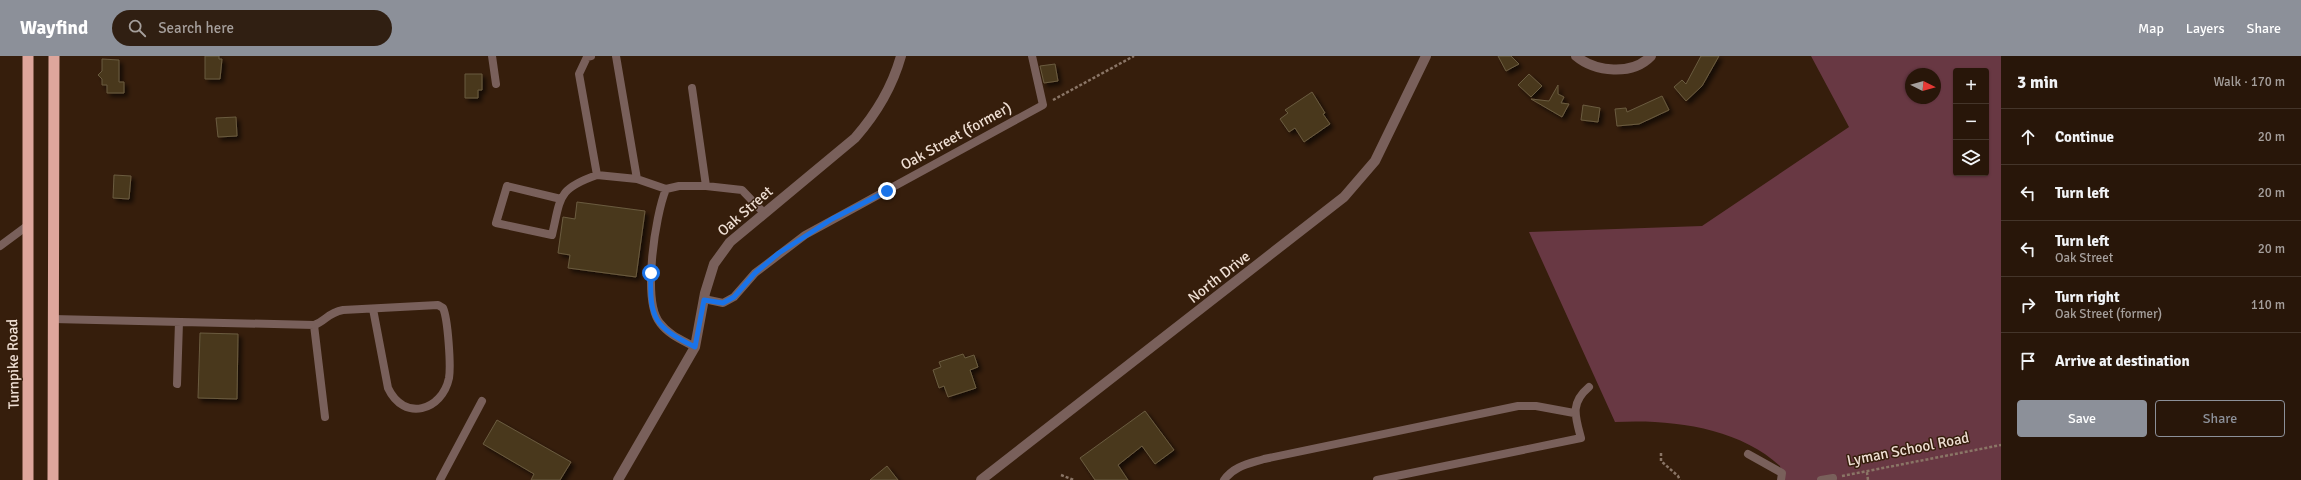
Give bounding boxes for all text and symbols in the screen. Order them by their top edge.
search box [112,10,392,46]
text: Wayfind [20,16,88,40]
icon: search [126,17,148,39]
text: Search here [158,19,234,37]
text: Map [2138,20,2164,37]
text: Layers [2186,20,2225,37]
text: Share [2247,20,2281,37]
north arrow [1905,68,1941,104]
map controls [1953,68,1989,176]
button: + [1953,68,1989,104]
text: 3 min [2017,72,2058,93]
text: Walk · 170 m [2214,74,2285,90]
street label: Oak Street (former) [898,98,1014,174]
button: − [1953,104,1989,140]
icon: ahead [2017,126,2039,148]
text: Continue [2055,128,2114,146]
text: 20 m [2258,129,2285,145]
button: layers [1953,140,1989,176]
street label: Oak Street [714,182,776,240]
route end [878,182,896,200]
icon: left [2017,182,2039,204]
text: Turn left [2055,184,2109,202]
text: 20 m [2258,185,2285,201]
text: Turn left [2055,232,2109,250]
icon: left [2017,238,2039,260]
text: 20 m [2258,241,2285,257]
street label: North Drive [1184,247,1254,307]
text: Oak Street [2055,250,2113,266]
route start [642,264,660,282]
text: Turn right [2055,288,2120,306]
icon: right [2017,294,2039,316]
text: 110 m [2251,297,2285,313]
text: Oak Street (former) [2055,306,2162,322]
street label: Turnpike Road [3,319,23,409]
icon: arrive [2017,350,2039,372]
text: Arrive at destination [2055,352,2190,370]
button: Save [2017,400,2147,437]
button: Share [2155,400,2285,437]
street label: Lyman School Road [1845,428,1971,470]

